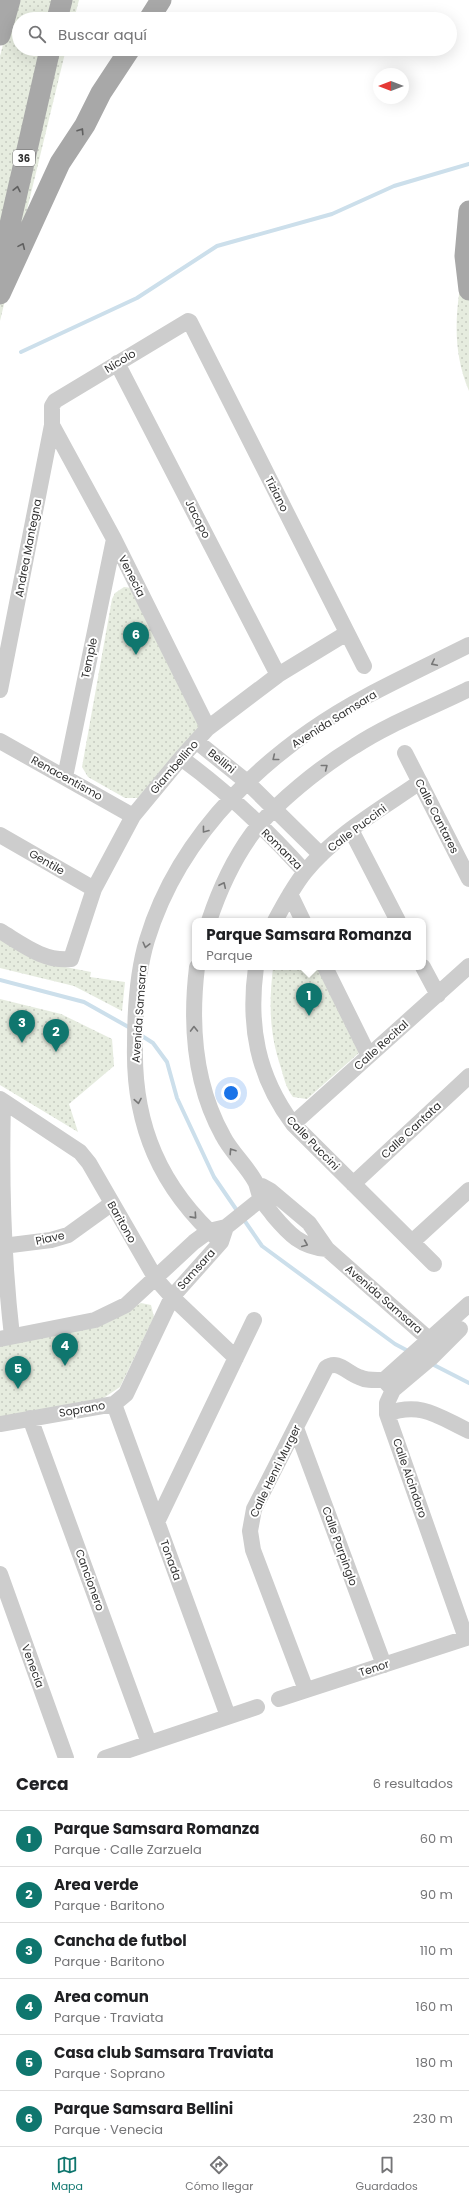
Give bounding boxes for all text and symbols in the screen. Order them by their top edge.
search box [12,12,457,56]
icon: search [26,23,48,45]
text: Buscar aquí [58,24,147,45]
north arrow [373,68,409,104]
one-way arrow [76,128,83,135]
road number: 36 [13,150,35,166]
one-way arrow [13,186,21,192]
one-way arrow [17,243,25,250]
street label: Nicolo [101,345,139,377]
street label: Tiziano [261,473,293,515]
street label: Andrea Mantegna [11,497,45,599]
street label: Jacopo [181,497,215,541]
street label: Venecia [115,552,149,600]
pin: 6 [123,622,149,655]
street label: Temple [77,636,101,680]
one-way arrow [431,658,438,666]
street label: Avenida Samsara [288,686,380,752]
street label: Giambellino [146,737,202,797]
street label: Bellini [205,745,239,777]
street label: Renacentismo [28,752,106,804]
one-way arrow [273,754,280,761]
one-way arrow [321,764,328,771]
street label: Calle Cantares [411,776,463,856]
street label: Calle Puccini [324,800,390,856]
one-way arrow [203,825,210,832]
street label: Romanza [258,825,306,873]
street label: Gentile [26,845,68,879]
one-way arrow [218,881,226,889]
popup [192,918,426,970]
text: Parque Samsara Romanza [206,924,412,945]
one-way arrow [142,941,151,948]
text: Parque [206,946,253,965]
street label: Avenida Samsara [128,965,150,1063]
pin: 1 [296,983,322,1016]
pin: 3 [9,1010,35,1043]
street label: Calle Recital [350,1016,412,1074]
pin: 2 [43,1019,69,1052]
one-way arrow [190,1026,198,1032]
your location [221,1083,241,1103]
one-way arrow [133,1097,142,1104]
street label: Calle Cantata [377,1098,445,1162]
street label: Calle Puccini [283,1112,343,1174]
one-way arrow [229,1148,237,1155]
street label: Baritono [104,1198,140,1246]
one-way arrow [190,1211,197,1219]
street label: Piave [34,1227,66,1249]
one-way arrow [301,1239,309,1247]
street label: Samsara [173,1245,219,1293]
street label: Avenida Samsara [342,1261,426,1337]
pin: 4 [52,1333,78,1366]
pin: 5 [5,1356,31,1389]
street label: Soprano [58,1397,106,1421]
street label: Calle Henri Murger [246,1422,304,1520]
street label: Calle Alcindoro [389,1436,431,1520]
street label: Calle Parpinglo [318,1504,362,1588]
street label: Tonada [156,1537,186,1583]
street label: Cancionero [71,1547,109,1613]
street label: Venecia [18,1642,48,1690]
street label: Tenor [357,1656,391,1680]
text: Cerca [16,1772,69,1796]
text: 6 resultados [373,1774,453,1793]
text: Parque Samsara Romanza [54,1818,259,1839]
text: 1 [27,1829,31,1848]
text: 60 m [420,1829,453,1848]
text: Parque · Calle Zarzuela [54,1840,202,1859]
text: Area verde [54,1874,139,1895]
text: 2 [25,1885,33,1904]
text: 90 m [420,1885,453,1904]
text: Parque · Baritono [54,1896,165,1915]
text: Cancha de futbol [54,1930,187,1951]
text: 3 [25,1941,33,1960]
text: 110 m [420,1941,453,1960]
text: Parque · Baritono [54,1952,165,1971]
text: Area comun [54,1986,149,2007]
text: 4 [25,1997,33,2016]
text: 160 m [416,1997,453,2016]
text: Parque · Traviata [54,2008,164,2027]
text: Casa club Samsara Traviata [54,2042,274,2063]
text: 5 [25,2053,33,2072]
text: 180 m [416,2053,453,2072]
text: Parque · Soprano [54,2064,165,2083]
text: Parque Samsara Bellini [54,2098,233,2119]
text: 6 [25,2109,33,2128]
text: 230 m [413,2109,453,2128]
text: Parque · Venecia [54,2120,163,2139]
tab: Mapa [51,2154,83,2195]
tab: Cómo llegar [185,2154,253,2195]
tab: Guardados [356,2154,418,2195]

